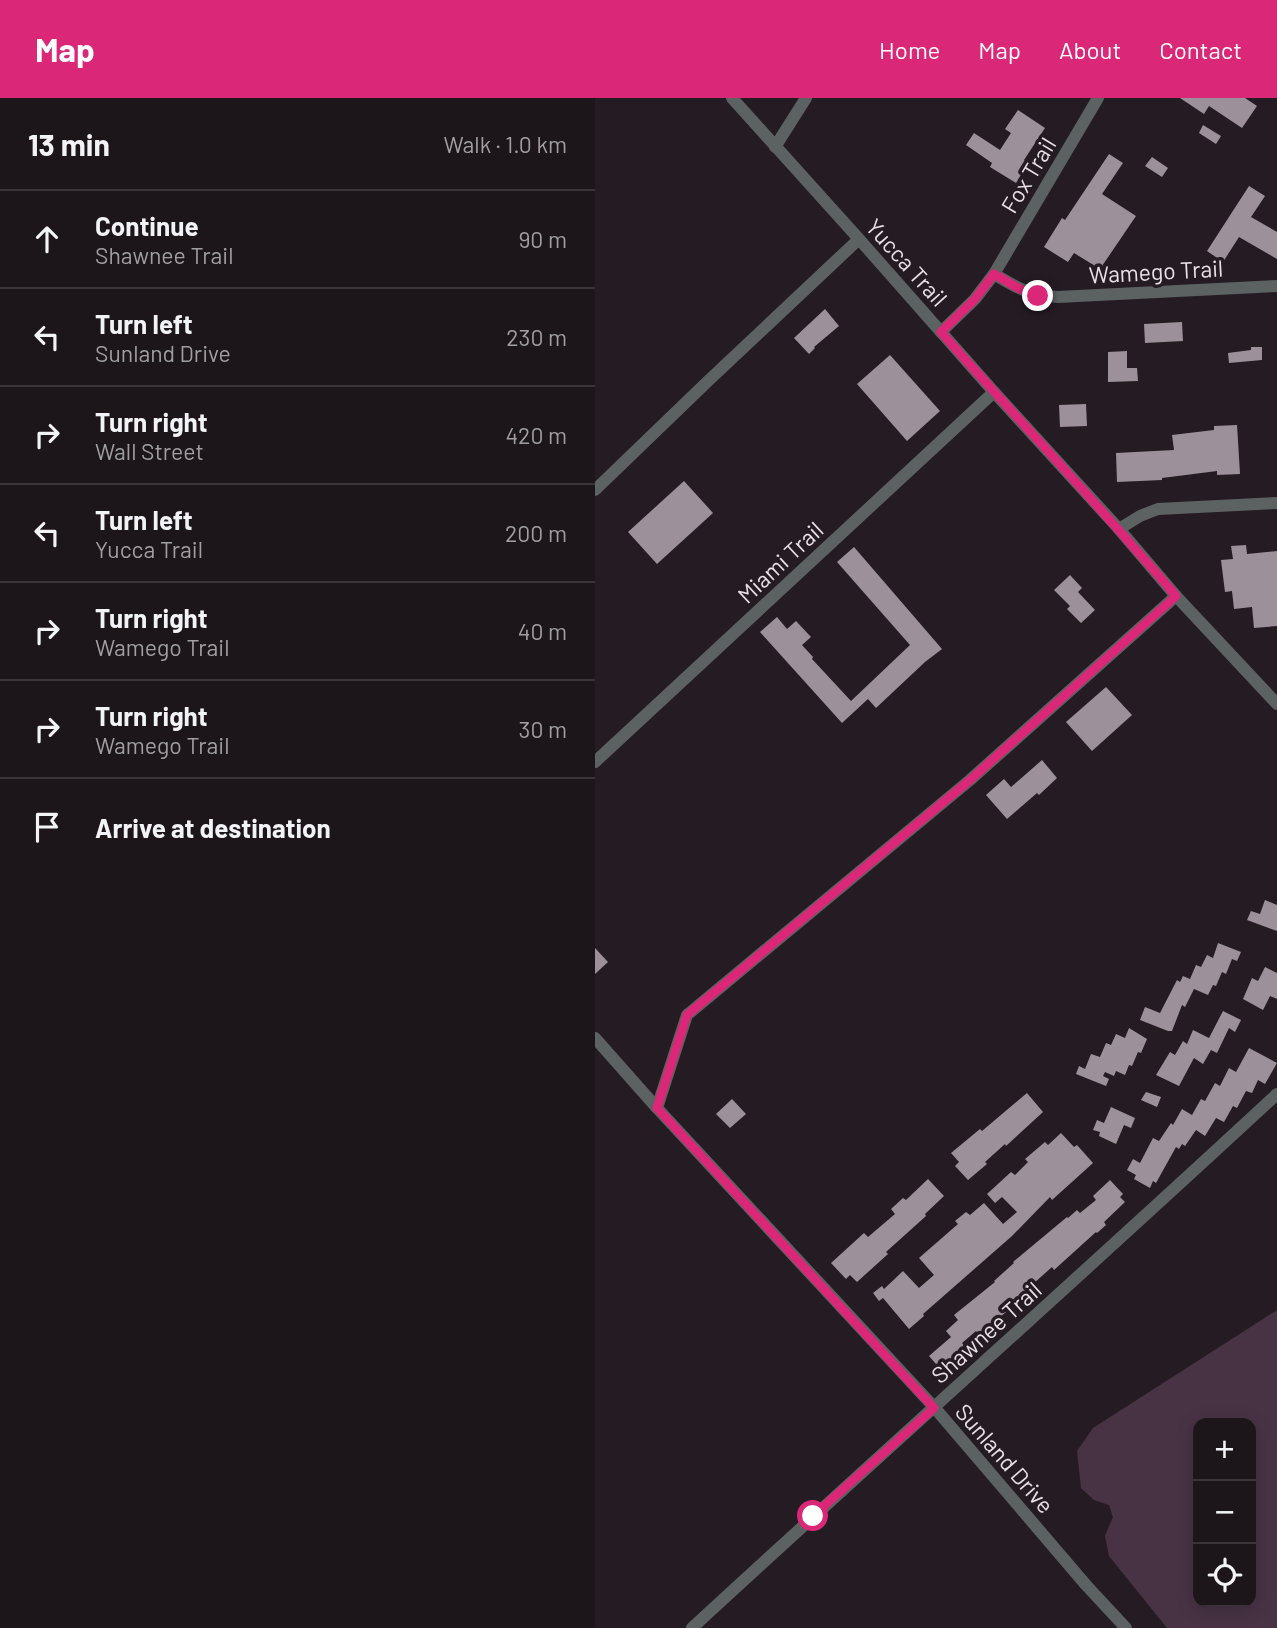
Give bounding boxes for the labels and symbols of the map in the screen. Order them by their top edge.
street label: Fox Trail [995,132,1061,218]
street label: Yucca Trail [860,212,954,312]
street label: Wamego Trail [1088,253,1224,289]
route end [1022,280,1053,311]
street label: Miami Trail [731,515,829,609]
street label: Shawnee Trail [925,1275,1047,1389]
street label: Sunland Drive [950,1398,1060,1518]
route start [797,1500,828,1531]

